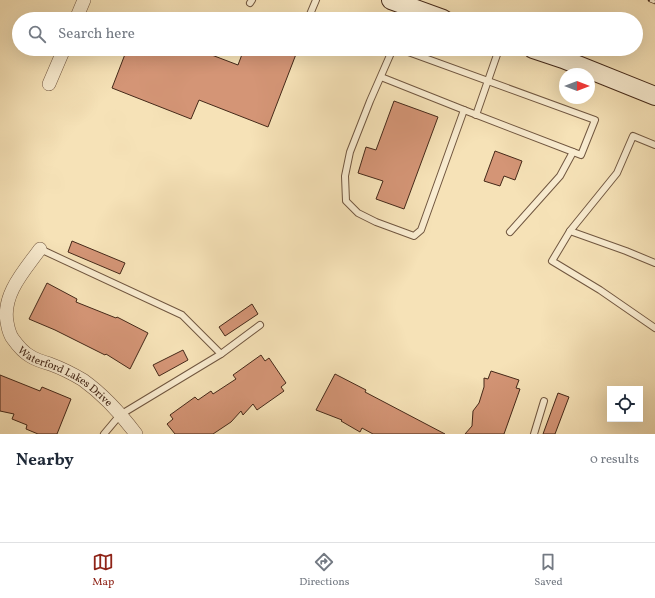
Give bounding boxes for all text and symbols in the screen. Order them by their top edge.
search box [12,12,643,56]
icon: search [26,23,48,45]
text: Search here [58,24,135,45]
north arrow [559,68,595,104]
street label: Waterford Lakes Drive [14,343,115,411]
map controls [607,386,643,422]
button: locate [607,386,643,422]
text: Nearby [16,449,74,472]
text: 0 results [590,451,639,469]
tab: Map [92,551,114,590]
tab: Directions [299,551,350,590]
tab: Saved [534,551,563,590]

